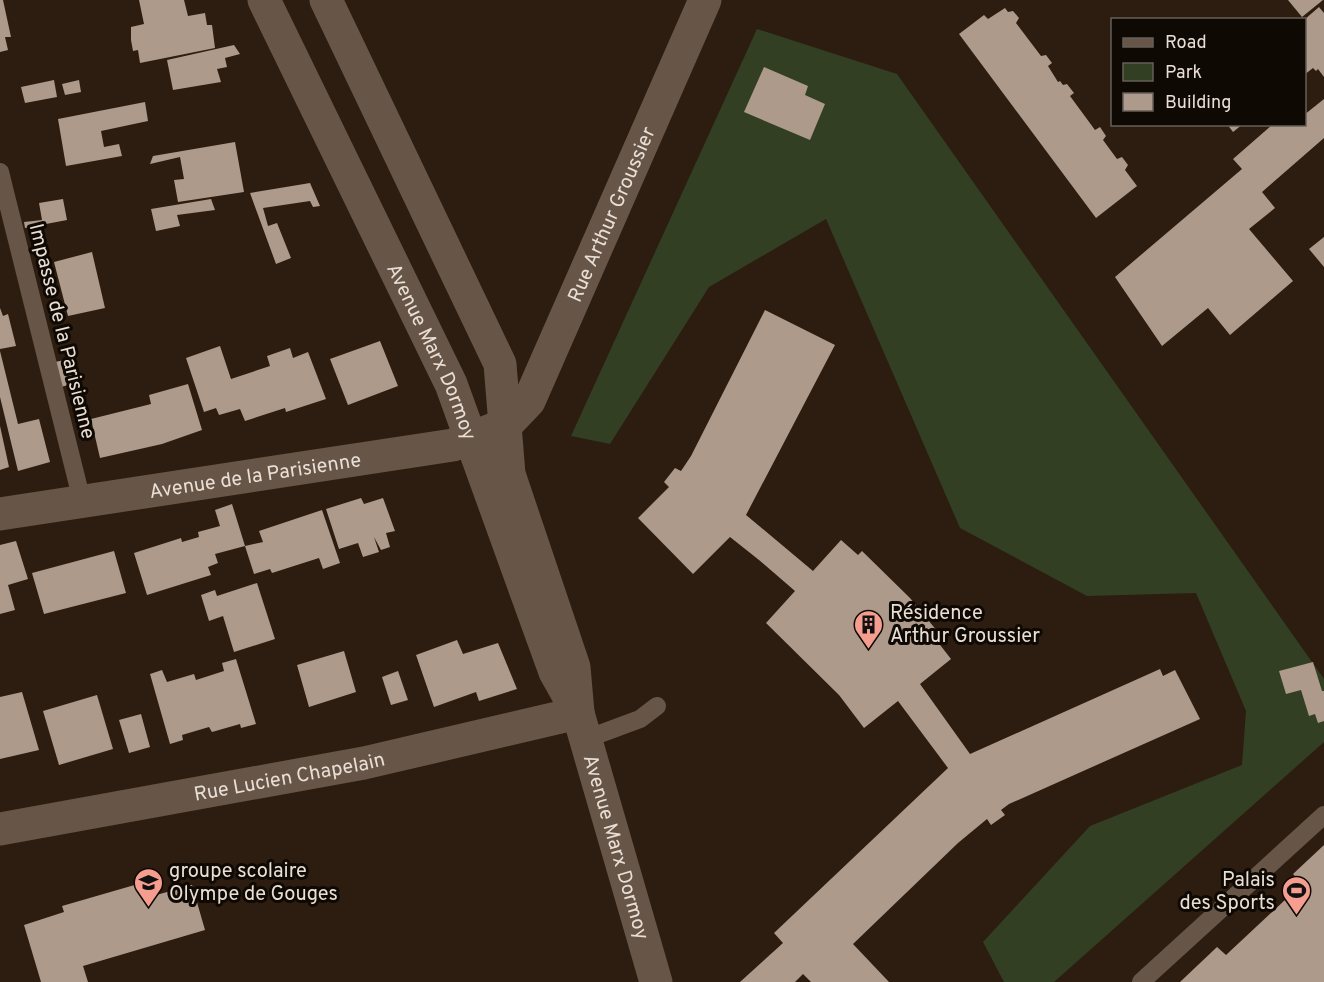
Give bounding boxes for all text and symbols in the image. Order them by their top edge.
legend [1111,18,1306,126]
text: Road [1165,32,1207,55]
text: Park [1165,62,1202,85]
text: Building [1165,92,1231,115]
street label: Rue Arthur Groussier [563,123,663,307]
street label: Impasse de la Parisienne [22,221,100,442]
street label: Avenue Marx Dormoy [379,260,481,444]
street label: Avenue de la Parisienne [148,448,363,506]
place label: Résidence Arthur Groussier [890,601,1040,650]
building icon: Résidence Arthur Groussier [853,608,885,650]
street label: Rue Lucien Chapelain [192,748,388,809]
street label: Avenue Marx Dormoy [576,752,654,943]
place label: groupe scolaire Olympe de Gouges [169,859,338,908]
school or university icon: groupe scolaire Olympe de Gouges [132,866,164,908]
place label: Palais des Sports [1180,868,1275,917]
sports icon: Palais des Sports [1280,874,1312,916]

